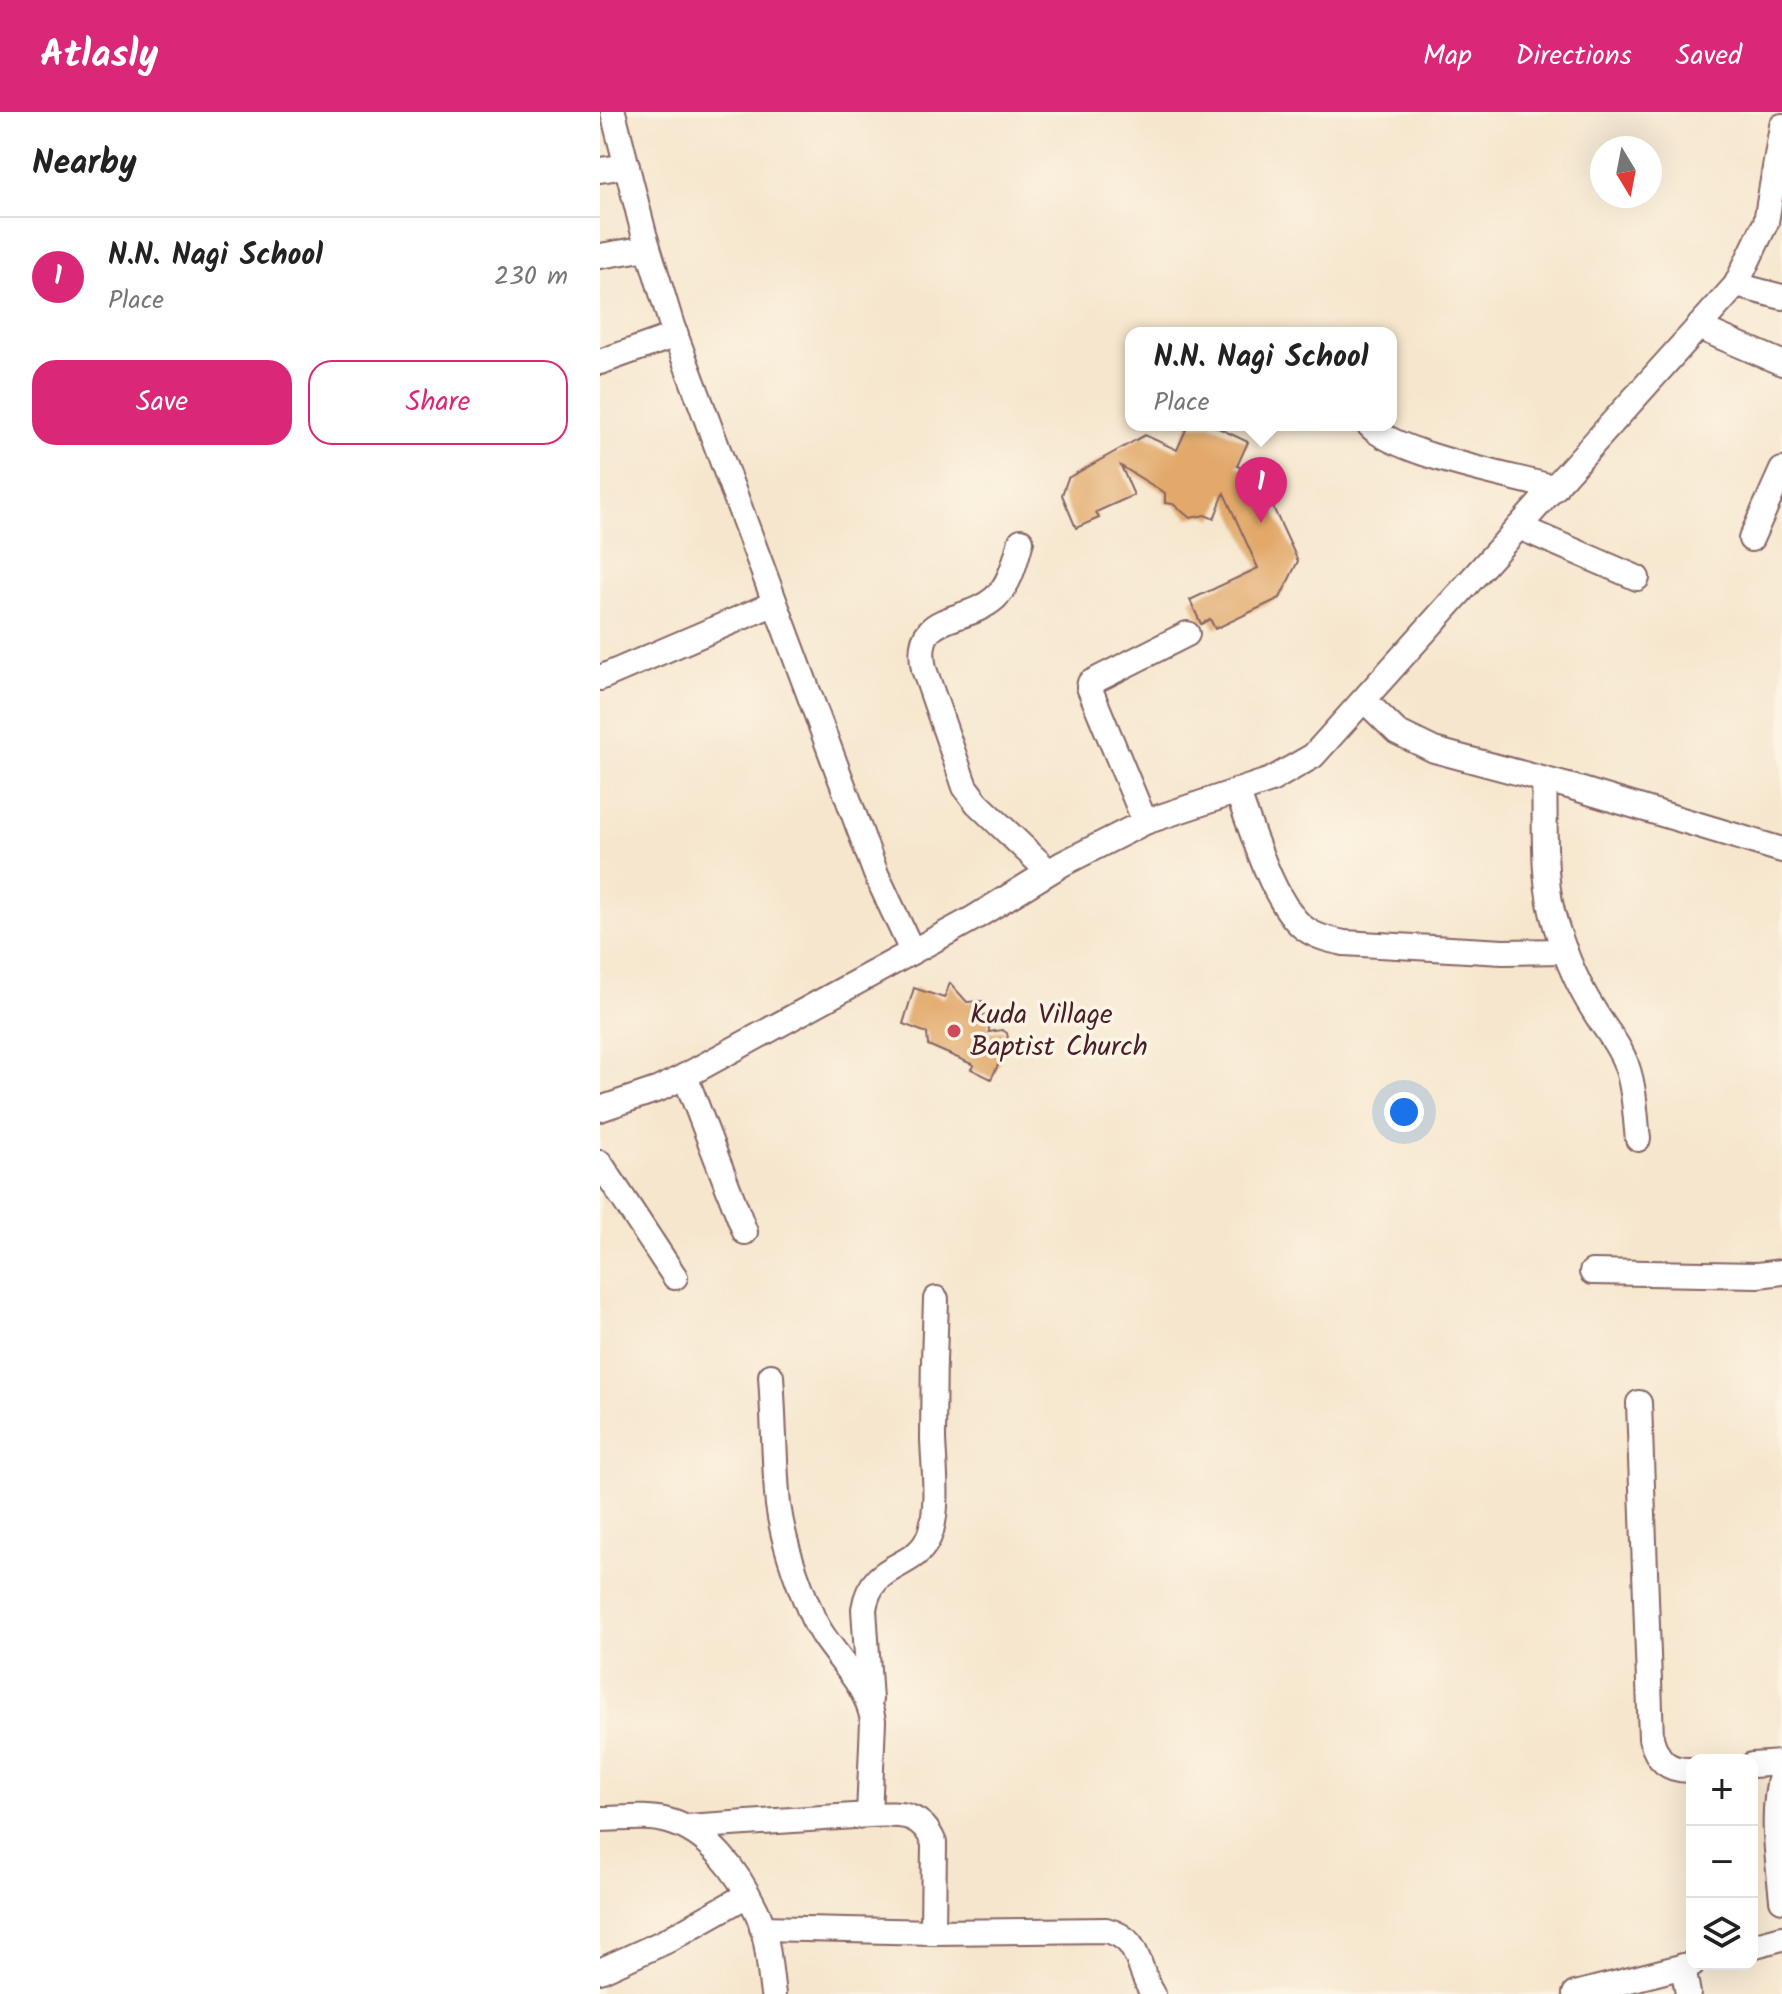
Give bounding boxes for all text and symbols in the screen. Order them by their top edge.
text: Atlasly [40,26,158,86]
text: Map [1423,34,1472,79]
text: Directions [1516,34,1632,79]
text: Saved [1676,34,1742,79]
north arrow [1590,136,1662,208]
text: Nearby [32,137,137,191]
text: N.N. Nagi School [108,232,323,280]
text: 1 [54,256,62,298]
text: 230 m [494,256,568,298]
text: Place [108,280,164,322]
popup [1125,327,1397,431]
text: N.N. Nagi School [1153,334,1369,382]
button: Save [32,360,292,445]
button: Share [308,360,568,445]
text: Place [1153,382,1209,424]
pin: 1 [1235,457,1287,523]
place label: Kuda Village Baptist Church [970,993,1148,1070]
marker: Kuda Village Baptist Church [945,1022,963,1040]
your location [1384,1092,1424,1132]
map controls [1686,1754,1758,1970]
button: + [1686,1754,1758,1826]
button: − [1686,1826,1758,1898]
button: layers [1686,1898,1758,1970]

